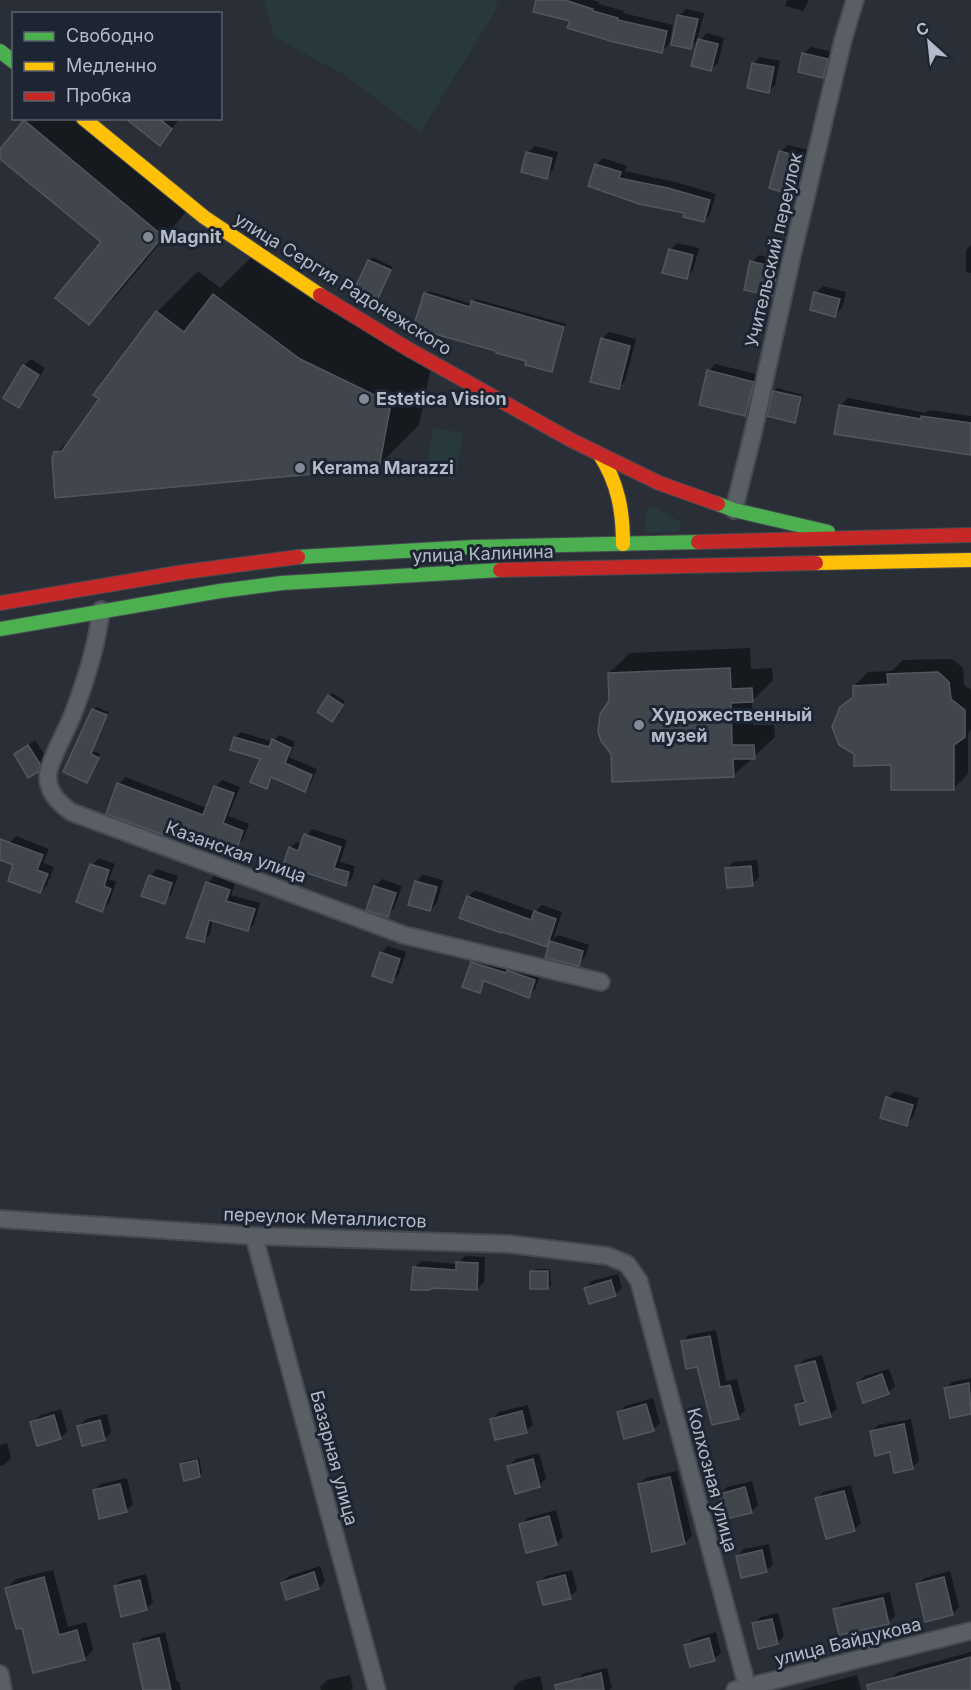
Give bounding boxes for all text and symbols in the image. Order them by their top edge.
legend [12,12,222,120]
north arrow [899,12,959,72]
text: С [912,17,932,40]
text: Свободно [66,25,154,46]
text: Медленно [66,55,157,76]
text: Пробка [66,85,132,106]
street label: Учительский переулок [741,150,806,349]
street label: улица Сергия Радонежского [231,208,456,359]
place label: Magnit [160,226,222,247]
marker: Magnit [141,230,155,244]
place label: Estetica Vision [376,388,507,409]
marker: Estetica Vision [357,392,371,406]
place label: Kerama Marazzi [312,457,454,478]
marker: Kerama Marazzi [293,461,307,475]
street label: улица Калинина [412,541,554,566]
place label: Художественный музей [651,704,812,746]
marker: Художественный музей [632,718,646,732]
street label: Казанская улица [163,816,309,887]
street label: переулок Металлистов [223,1203,427,1232]
street label: Базарная улица [306,1388,363,1528]
street label: Колхозная улица [683,1405,742,1554]
street label: улица Байдукова [772,1613,923,1670]

